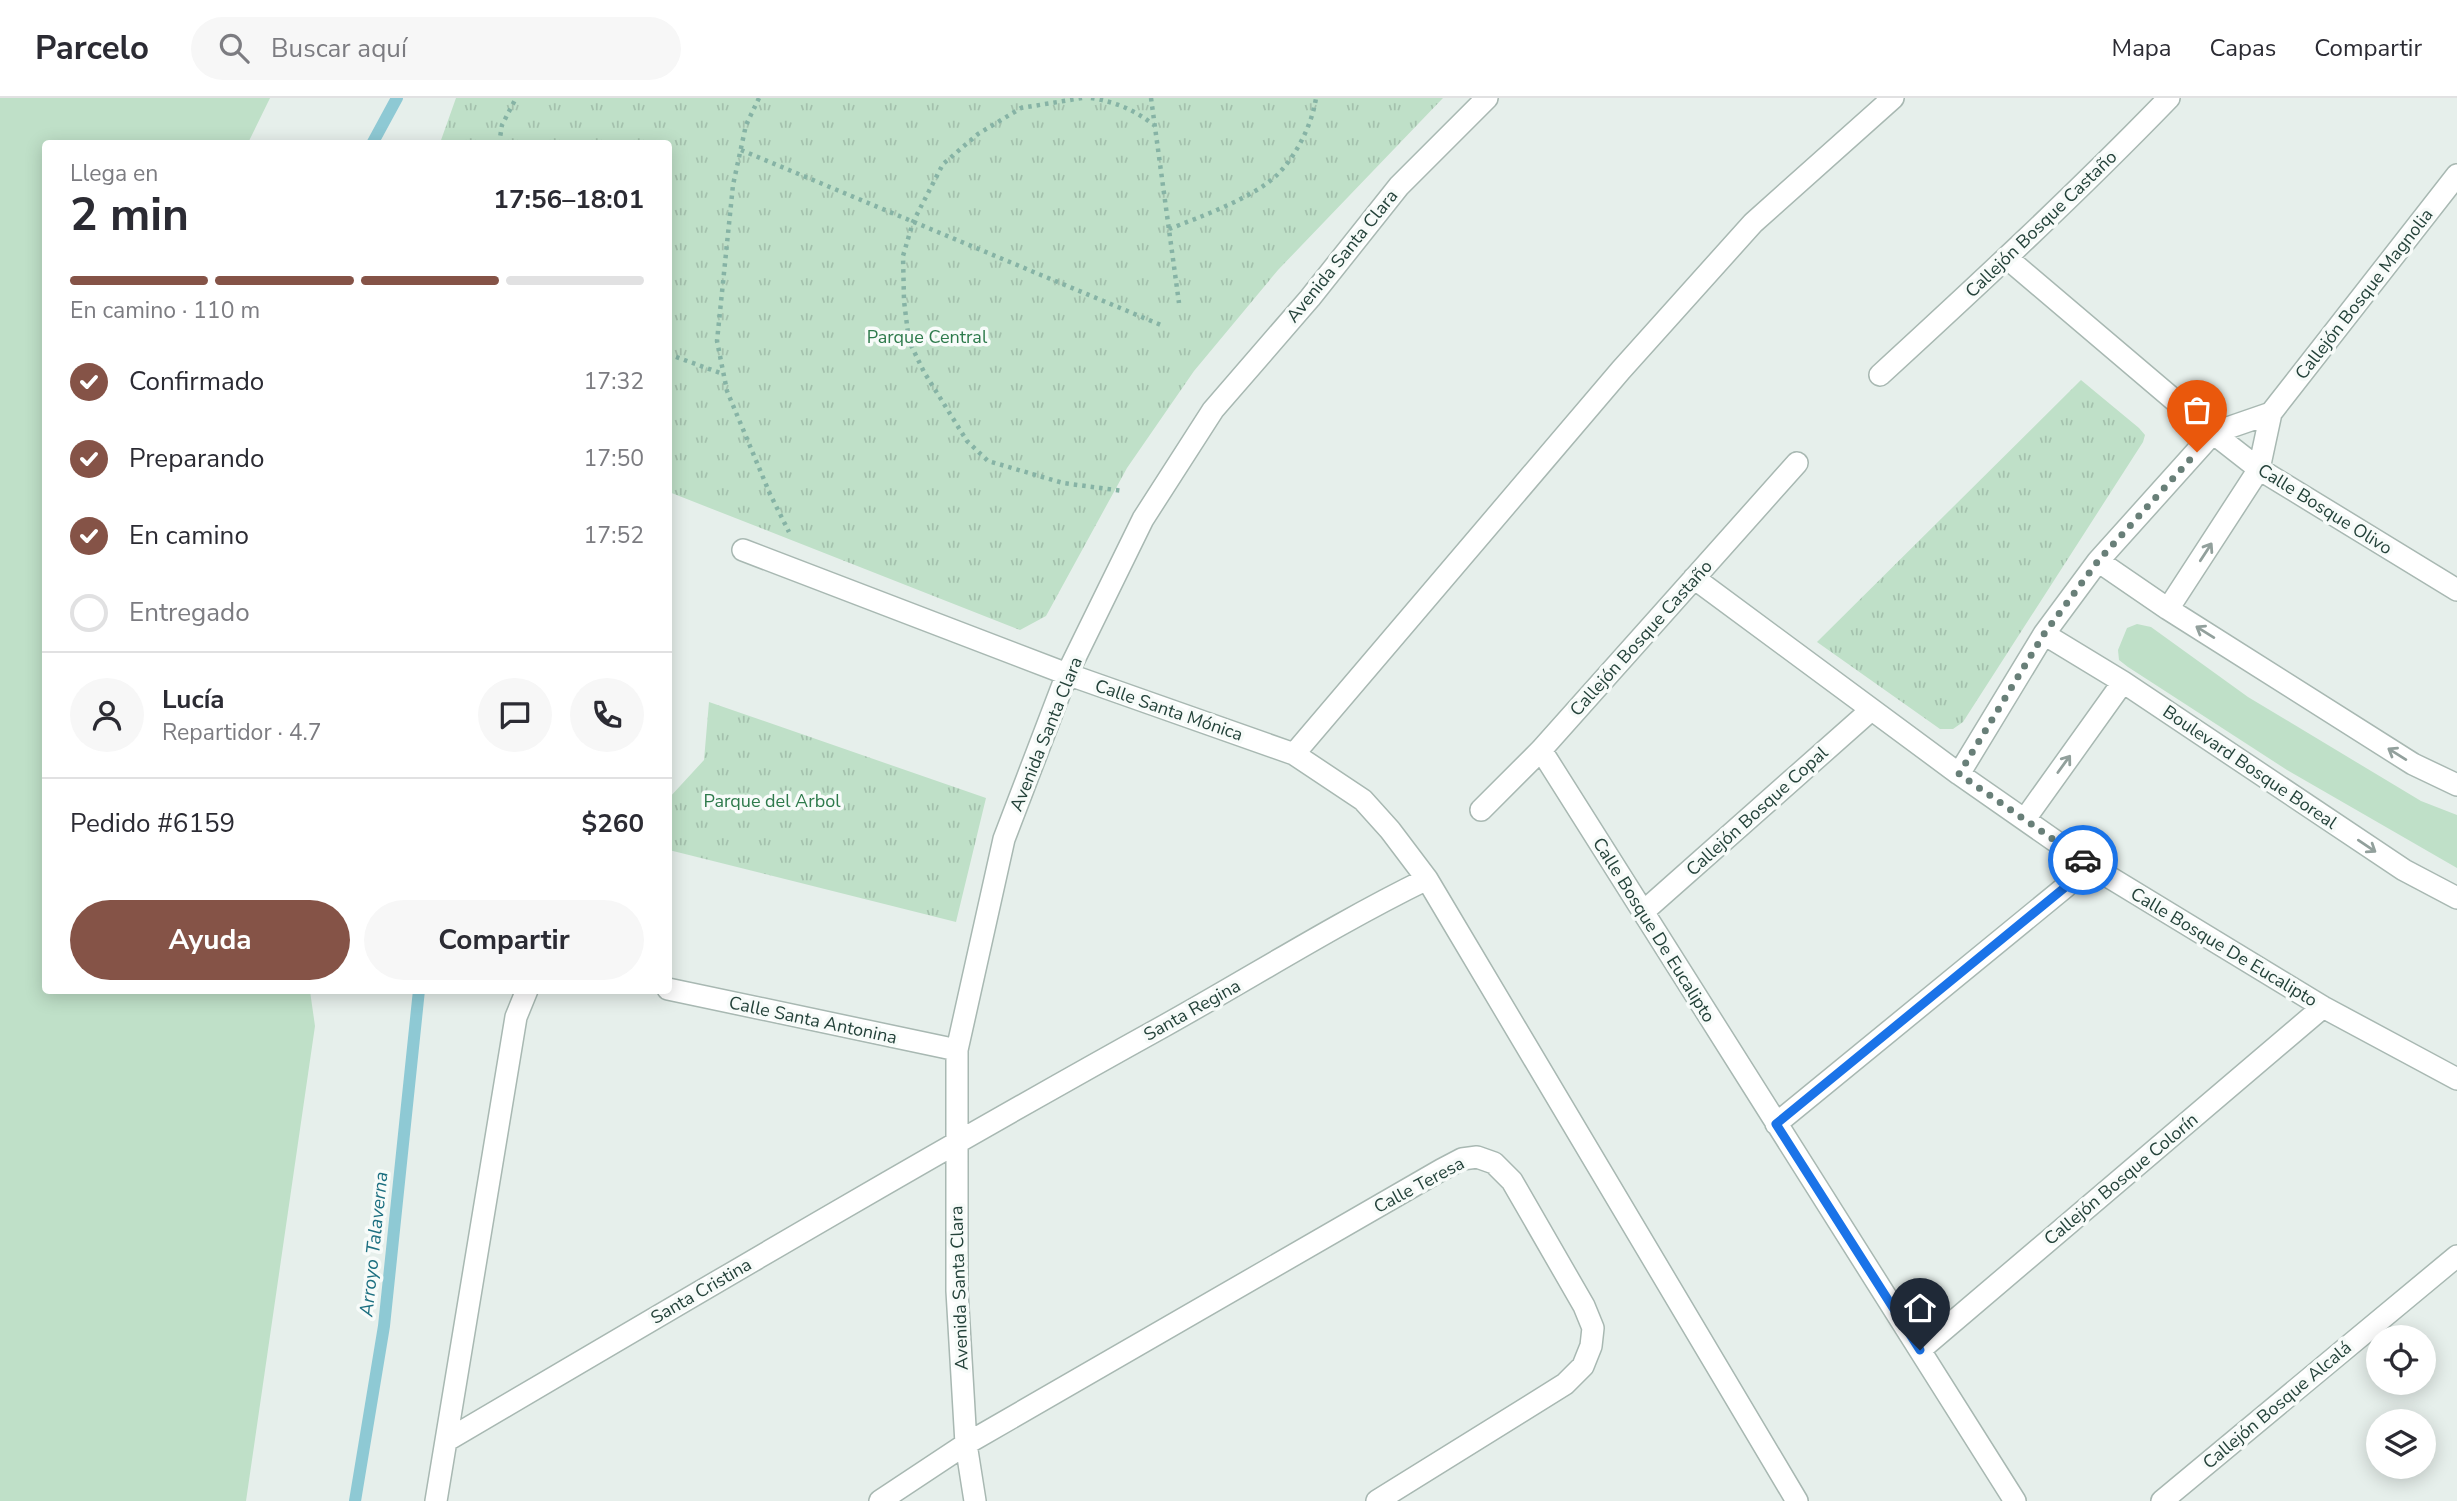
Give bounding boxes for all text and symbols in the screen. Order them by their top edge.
search box [191,17,681,80]
text: Parcelo [35,26,149,71]
icon: search [215,29,253,67]
text: Buscar aquí [271,31,407,66]
text: Mapa [2112,32,2172,64]
text: Capas [2210,32,2276,64]
text: Compartir [2314,32,2422,64]
street label: Callejón Bosque Castaño [1960,145,2122,303]
text: Llega en [70,158,158,189]
text: 17:56–18:01 [493,182,644,217]
text: 2 min [70,183,189,246]
street label: Avenida Santa Clara [1281,184,1403,328]
street label: Callejón Bosque Magnolia [2290,203,2438,385]
text: En camino · 110 m [70,295,260,326]
park label: Parque Central [867,325,988,349]
icon: check [70,363,108,401]
text: Confirmado [129,364,264,399]
text: 17:32 [584,366,644,397]
pin [2167,380,2227,452]
icon: bag [2178,391,2216,429]
icon: check [70,440,108,478]
text: Preparando [129,441,264,476]
text: 17:50 [584,443,644,474]
street label: Calle Bosque Olivo [2253,458,2397,560]
icon: check [70,517,108,555]
text: En camino [129,518,249,553]
text: 17:52 [584,520,644,551]
one-way arrow [2198,543,2213,562]
street label: Callejón Bosque Castaño [1564,555,1718,721]
text: Entregado [129,595,250,630]
one-way arrow [2195,625,2215,639]
street label: Avenida Santa Clara [1004,653,1088,815]
street label: Calle Santa Mónica [1092,673,1246,747]
button: person [70,678,144,752]
button: chat [478,678,552,752]
button: phone [570,678,644,752]
text: Lucía [162,682,225,717]
street label: Boulevard Bosque Boreal [2158,700,2342,835]
text: Repartidor · 4.7 [162,717,322,748]
street label: Callejón Bosque Copal [1681,740,1834,881]
one-way arrow [2387,747,2407,761]
one-way arrow [2057,755,2072,774]
park label: Parque del Arbol [703,789,841,813]
text: Pedido #6159 [70,806,235,841]
text: $260 [582,806,644,841]
courier [2048,825,2118,895]
street label: Calle Bosque De Eucalipto [1587,833,1721,1027]
one-way arrow [2357,839,2376,853]
icon: car [2064,841,2102,879]
street label: Calle Bosque De Eucalipto [2126,882,2322,1012]
button: Ayuda [70,900,350,980]
button: Compartir [364,900,644,980]
street label: Santa Regina [1139,974,1245,1046]
street label: Calle Santa Antonina [727,990,899,1050]
street label: Callejón Bosque Colorín [2039,1108,2203,1250]
street label: Calle Teresa [1370,1151,1468,1219]
water label: Arroyo Talaverna [353,1170,395,1319]
street label: Avenida Santa Clara [944,1205,974,1371]
street label: Santa Cristina [646,1252,756,1330]
pin [1890,1278,1950,1350]
icon: home [1901,1289,1939,1327]
map controls [2366,1325,2436,1479]
button: locate [2366,1325,2436,1395]
street label: Callejón Bosque Alcalá [2198,1336,2356,1474]
button: layers [2366,1409,2436,1479]

